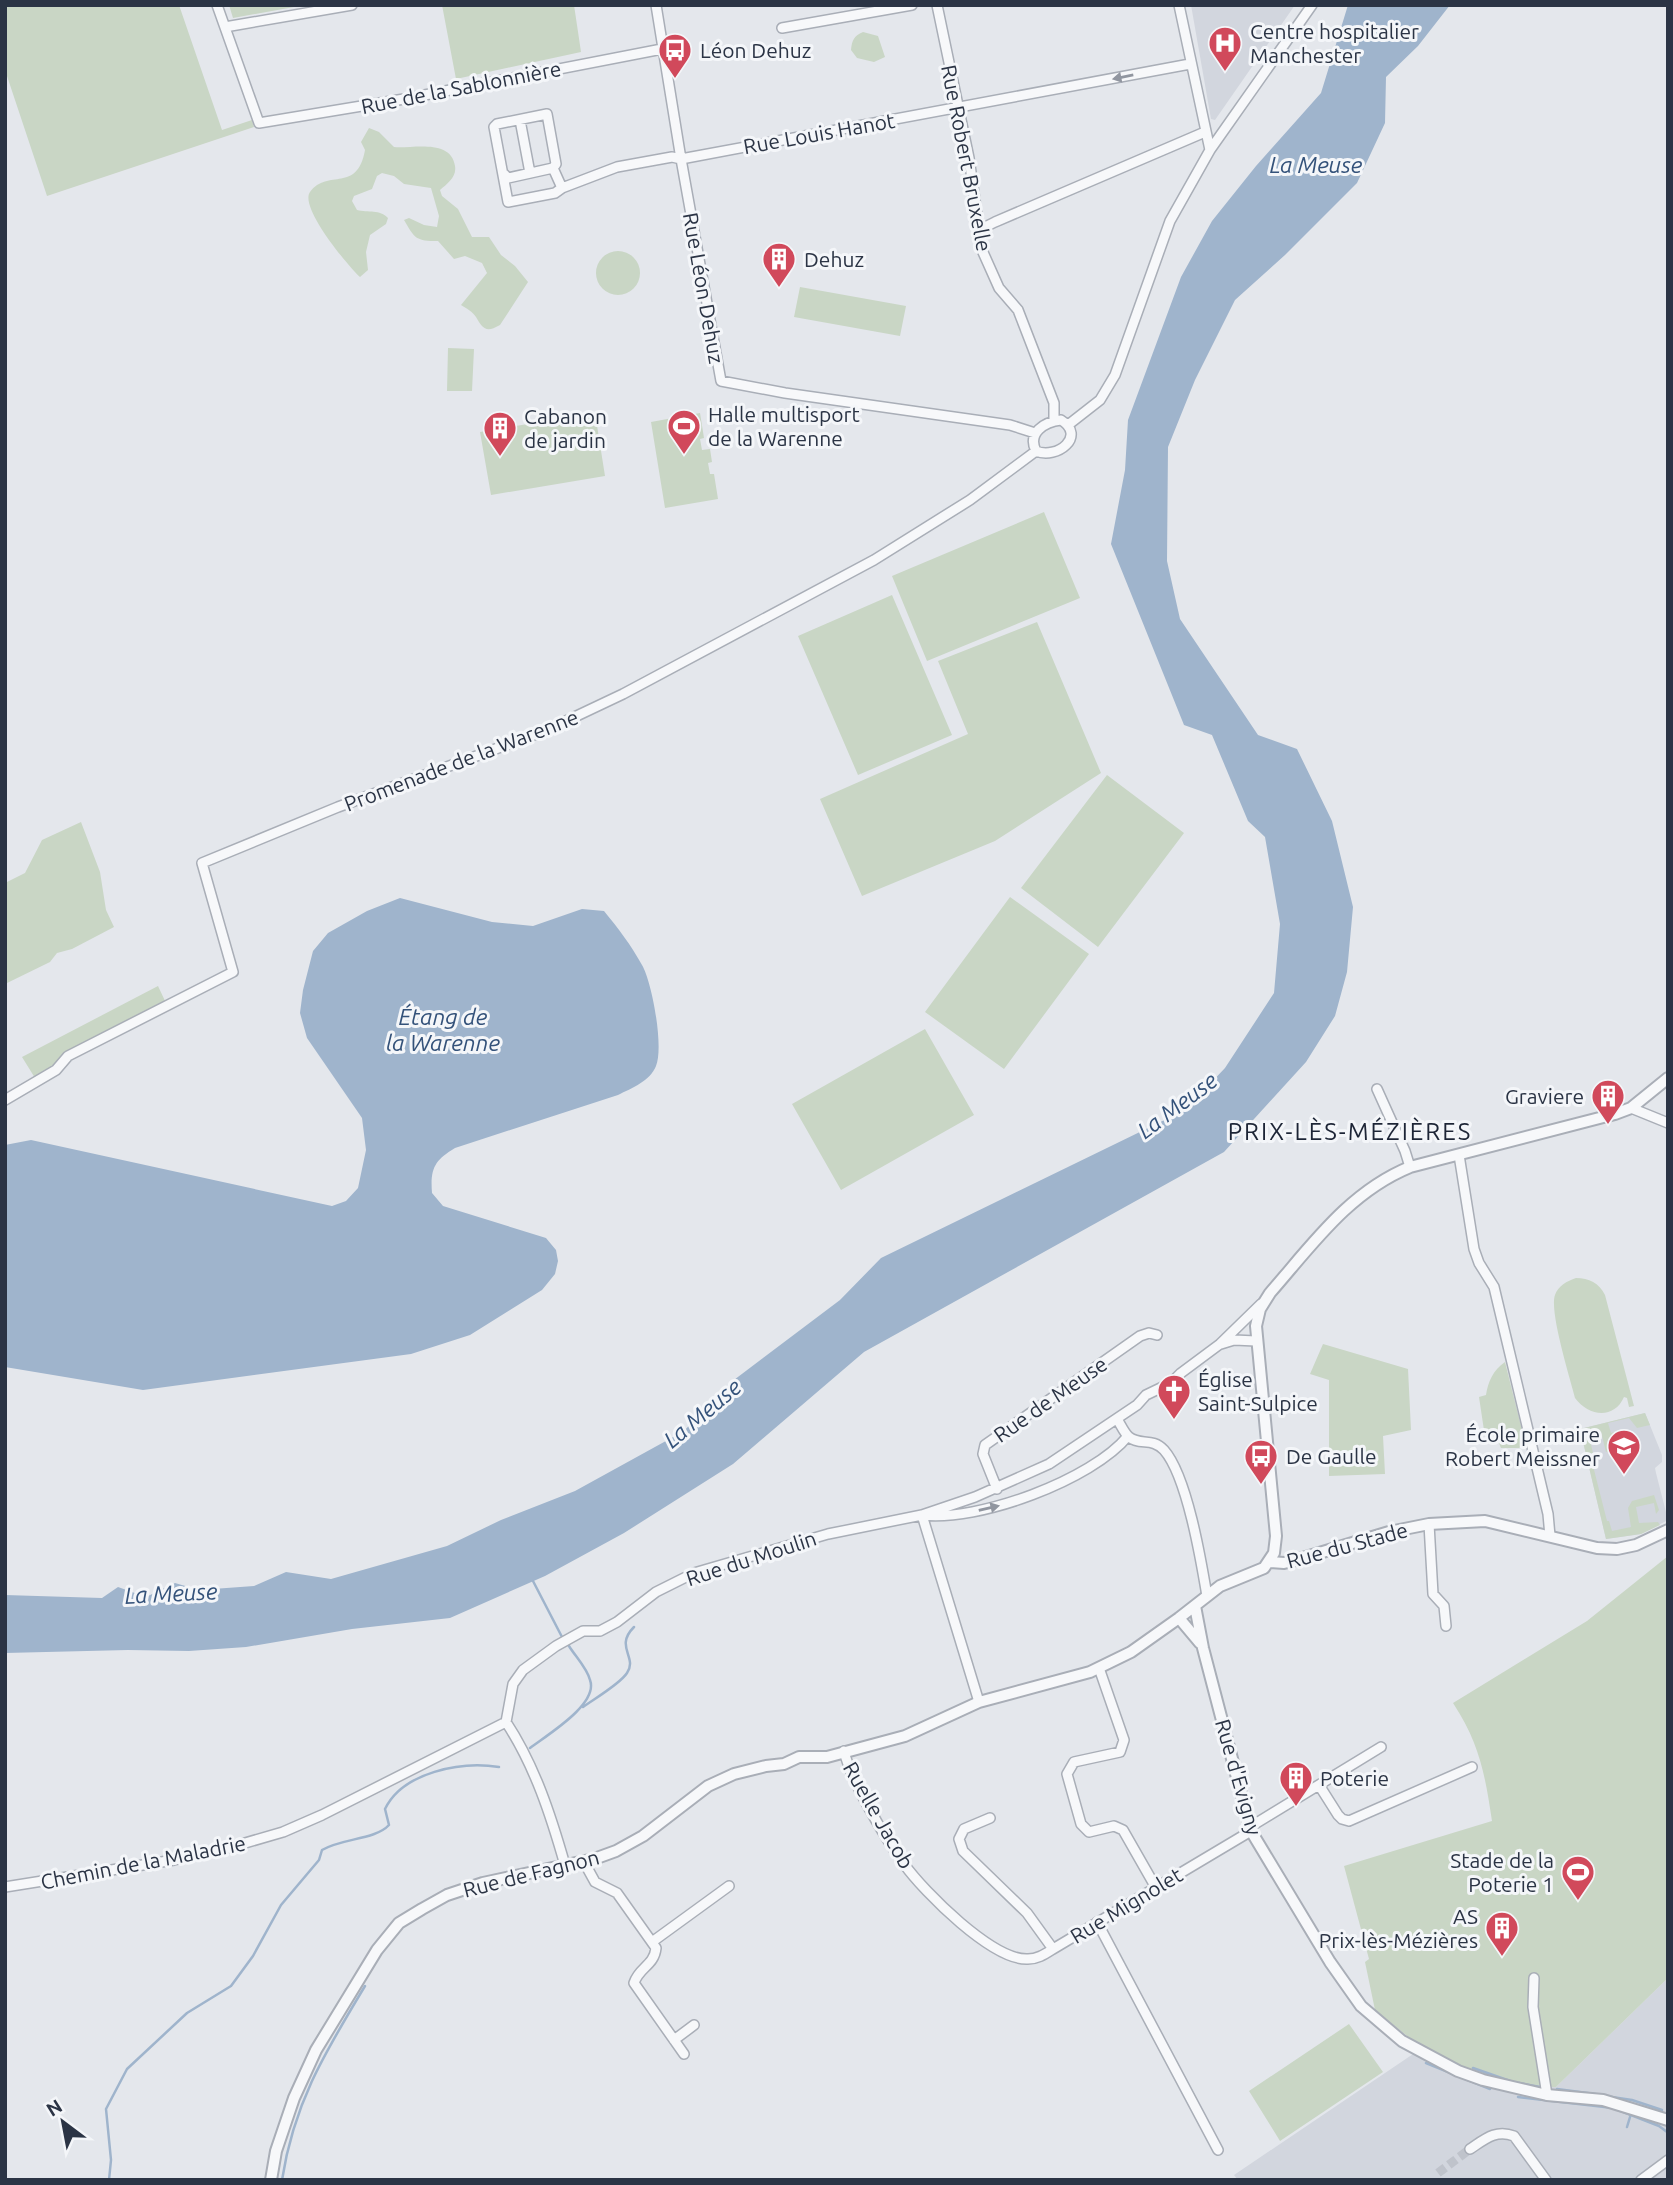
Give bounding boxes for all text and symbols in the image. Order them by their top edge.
place label: Centre hospitalier Manchester [1250,19,1419,67]
hospital icon: Centre hospitalier Manchester [1206,24,1244,73]
bus stop icon: Léon Dehuz [656,31,694,80]
place label: Léon Dehuz [700,38,811,62]
street label: Rue de la Sablonnière [359,56,563,118]
street label: Rue Robert Bruxelle [937,63,997,253]
one-way arrow [1112,71,1134,82]
street label: Rue Louis Hanot [741,108,897,158]
water label: La Meuse [1270,152,1363,177]
street label: Rue Léon Dehuz [679,211,729,365]
building icon: Dehuz [760,240,798,289]
place label: Dehuz [804,247,864,271]
place label: Halle multisport de la Warenne [708,402,860,450]
place label: Cabanon de jardin [524,404,607,452]
sports icon: Halle multisport de la Warenne [665,407,703,456]
building icon: Cabanon de jardin [481,409,519,458]
street label: Promenade de la Warenne [341,704,581,816]
water label: Étang de la Warenne [386,1003,500,1055]
water label: La Meuse [1132,1067,1222,1143]
building icon: Graviere [1589,1077,1627,1126]
place label: Graviere [1505,1084,1584,1108]
district label: PRIX-LÈS-MÉZIÈRES [1228,1117,1472,1145]
street label: Rue de Meuse [989,1351,1111,1447]
place label: Église Saint-Sulpice [1198,1367,1318,1415]
church icon: Église Saint-Sulpice [1155,1372,1193,1421]
water label: La Meuse [658,1373,746,1452]
place label: École primaire Robert Meissner [1445,1422,1600,1470]
school or university icon: École primaire Robert Meissner [1605,1427,1643,1476]
bus stop icon: De Gaulle [1242,1437,1280,1486]
place label: De Gaulle [1286,1444,1377,1468]
one-way arrow [978,1503,1000,1514]
street label: Rue du Stade [1284,1517,1410,1573]
street label: Rue du Moulin [683,1526,819,1590]
water label: La Meuse [124,1578,218,1608]
street label: Rue d'Evigny [1211,1716,1267,1838]
street label: Ruelle Jacob [839,1757,919,1873]
building icon: Poterie [1277,1759,1315,1808]
place label: Poterie [1320,1766,1389,1790]
street label: Chemin de la Maladrie [38,1830,248,1894]
street label: Rue de Fagnon [460,1844,602,1902]
place label: Stade de la Poterie 1 [1450,1848,1554,1896]
sports icon: Stade de la Poterie 1 [1559,1853,1597,1902]
street label: Rue Mignolet [1066,1862,1186,1948]
place label: AS Prix-lès-Mézières [1319,1904,1478,1952]
building icon: AS Prix-lès-Mézières [1483,1909,1521,1958]
north arrow [28,2087,98,2157]
text: N [42,2094,66,2121]

